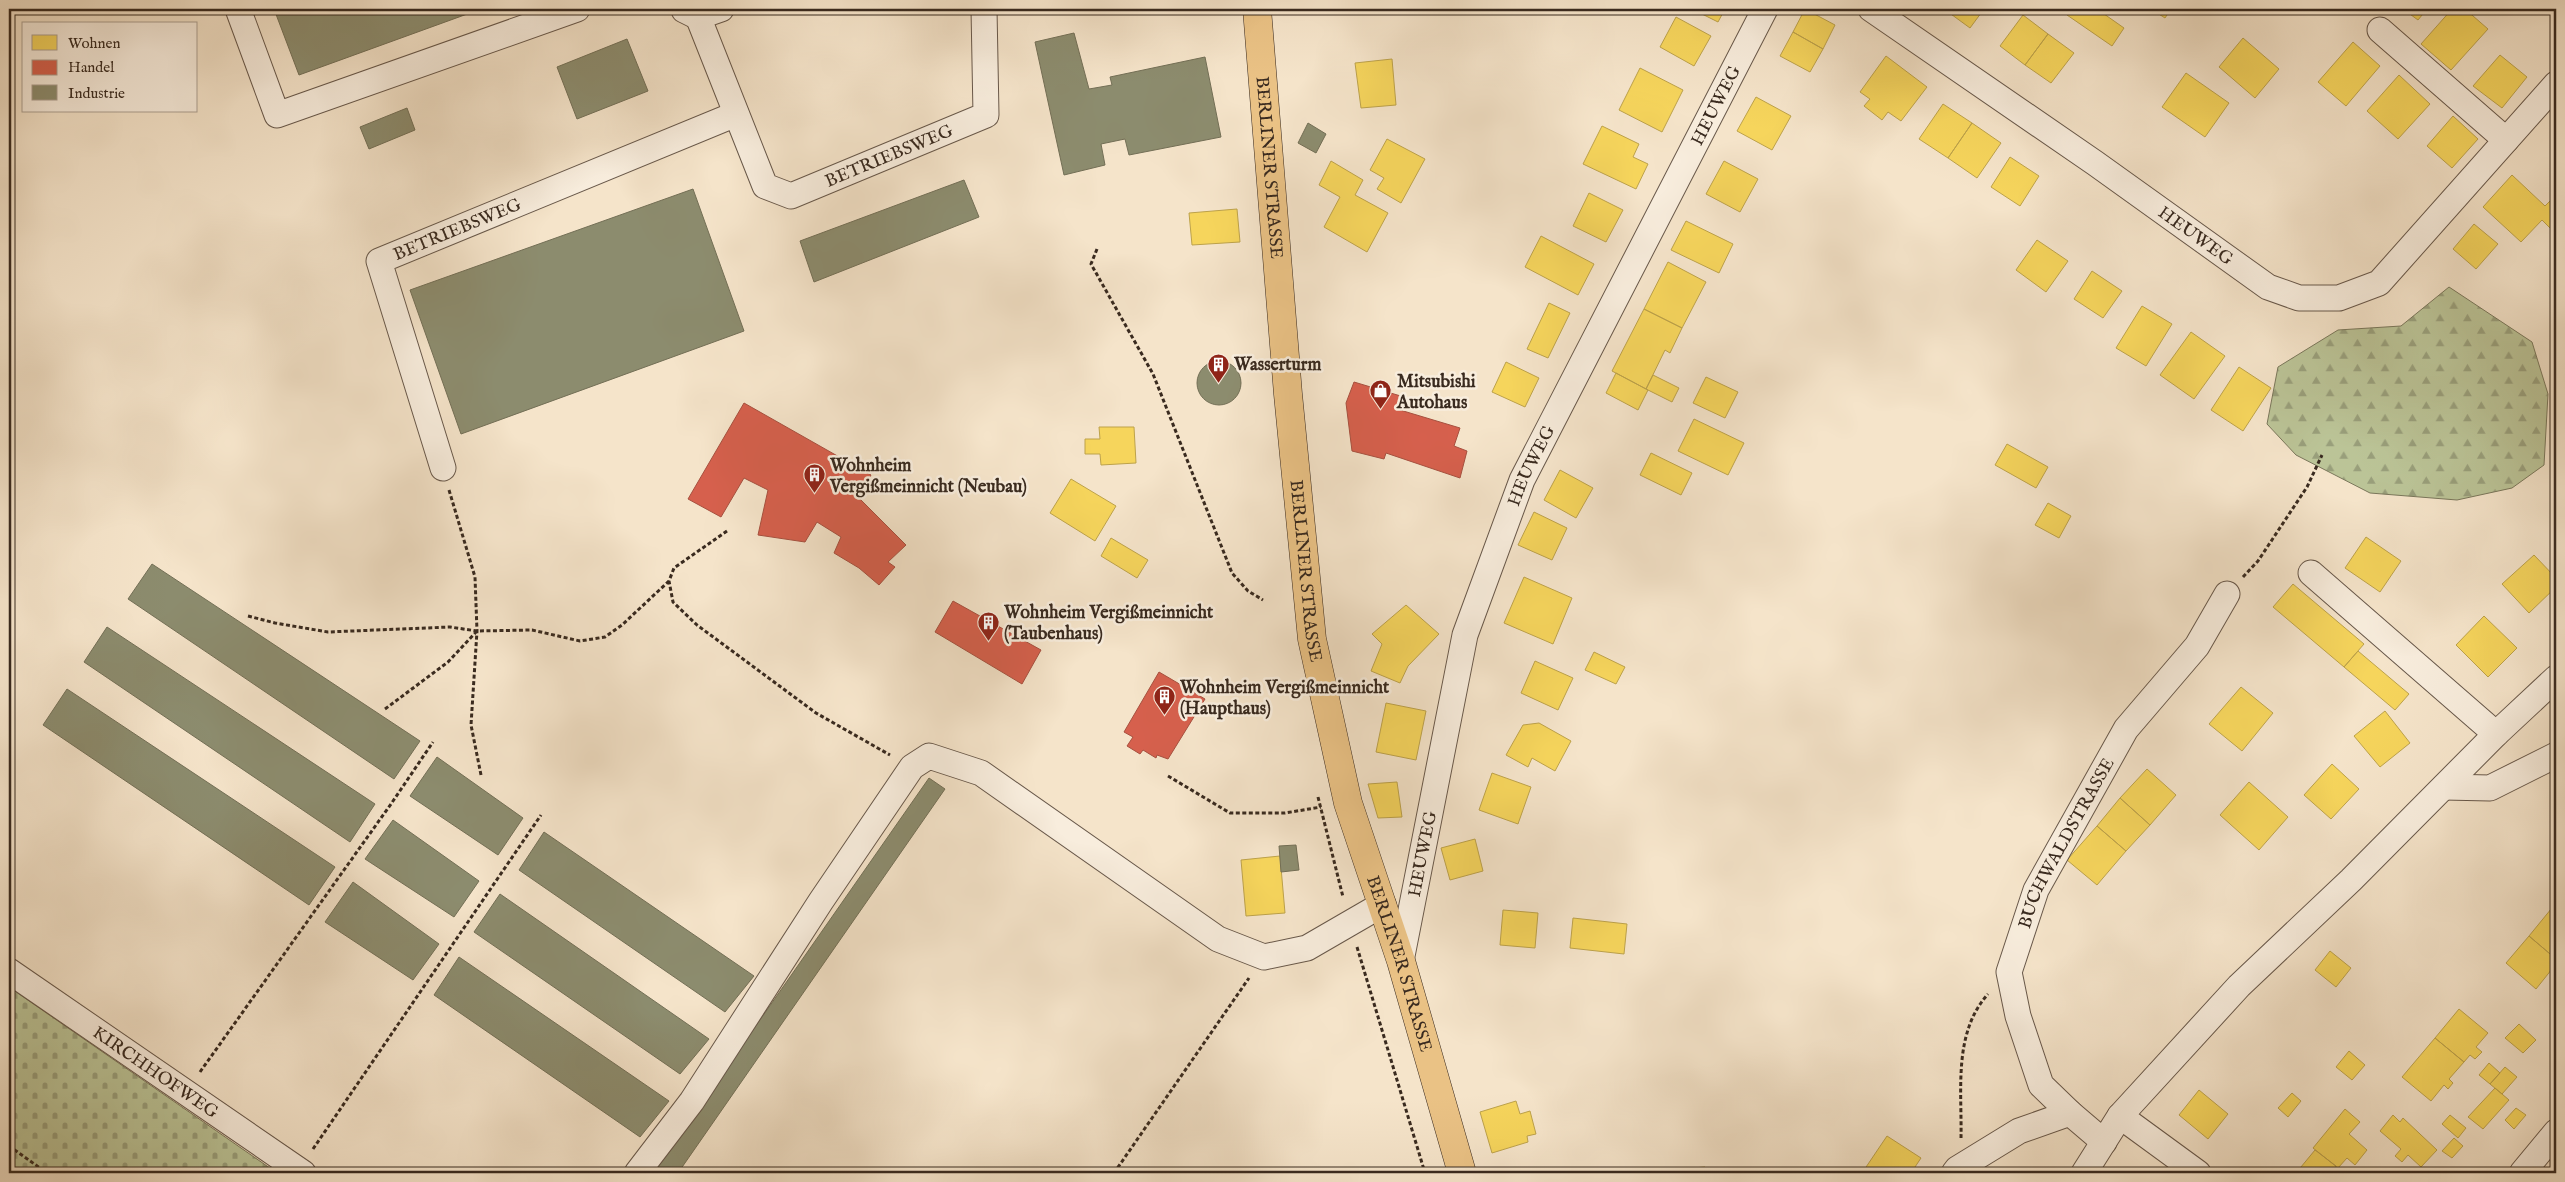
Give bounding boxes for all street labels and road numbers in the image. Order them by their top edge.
street label: HEUWEG [1686,61,1747,150]
street label: BERLINER STRASSE [1249,75,1287,260]
street label: BETRIEBSWEG [822,120,957,194]
street label: BETRIEBSWEG [390,193,526,267]
street label: HEUWEG [2153,202,2238,272]
street label: HEUWEG [1503,421,1561,510]
street label: BERLINER STRASSE [1283,479,1327,664]
street label: BUCHWALDSTRASSE [2014,754,2121,932]
street label: HEUWEG [1404,809,1443,899]
street label: BERLINER STRASSE [1360,873,1437,1055]
street label: KIRCHHOFWEG [87,1022,223,1125]

